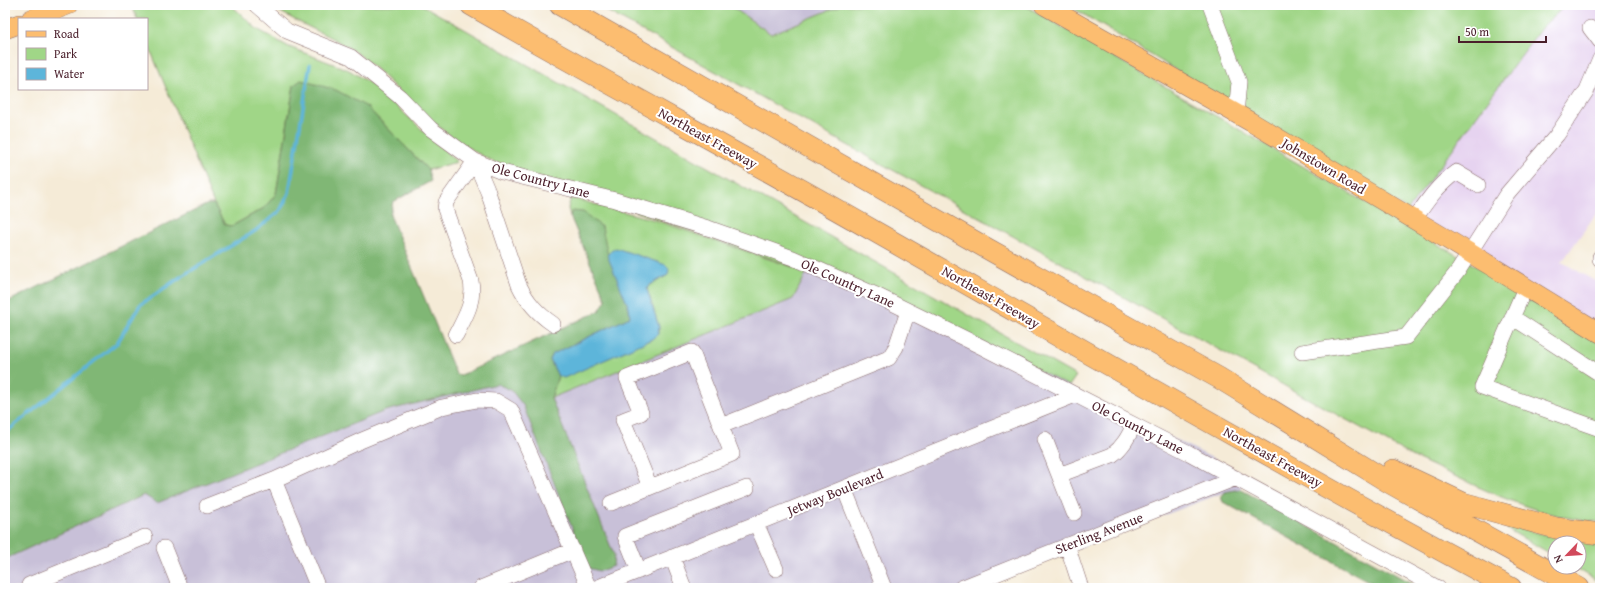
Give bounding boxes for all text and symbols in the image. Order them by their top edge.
legend [18,18,148,90]
scale bar [1459,18,1546,44]
text: 50 m [1465,23,1489,40]
text: Road [54,25,80,42]
text: Park [54,45,78,62]
text: Water [54,65,84,82]
street label: Northeast Freeway [655,102,761,174]
street label: Johnstown Road [1276,132,1370,199]
street label: Ole Country Lane [490,157,593,203]
street label: Ole Country Lane [798,253,899,313]
street label: Northeast Freeway [938,261,1044,333]
street label: Ole Country Lane [1088,395,1188,459]
street label: Northeast Freeway [1220,421,1326,493]
street label: Jetway Boulevard [782,463,886,521]
street label: Sterling Avenue [1052,507,1146,559]
north arrow [1547,535,1587,575]
text: N [1549,552,1567,566]

